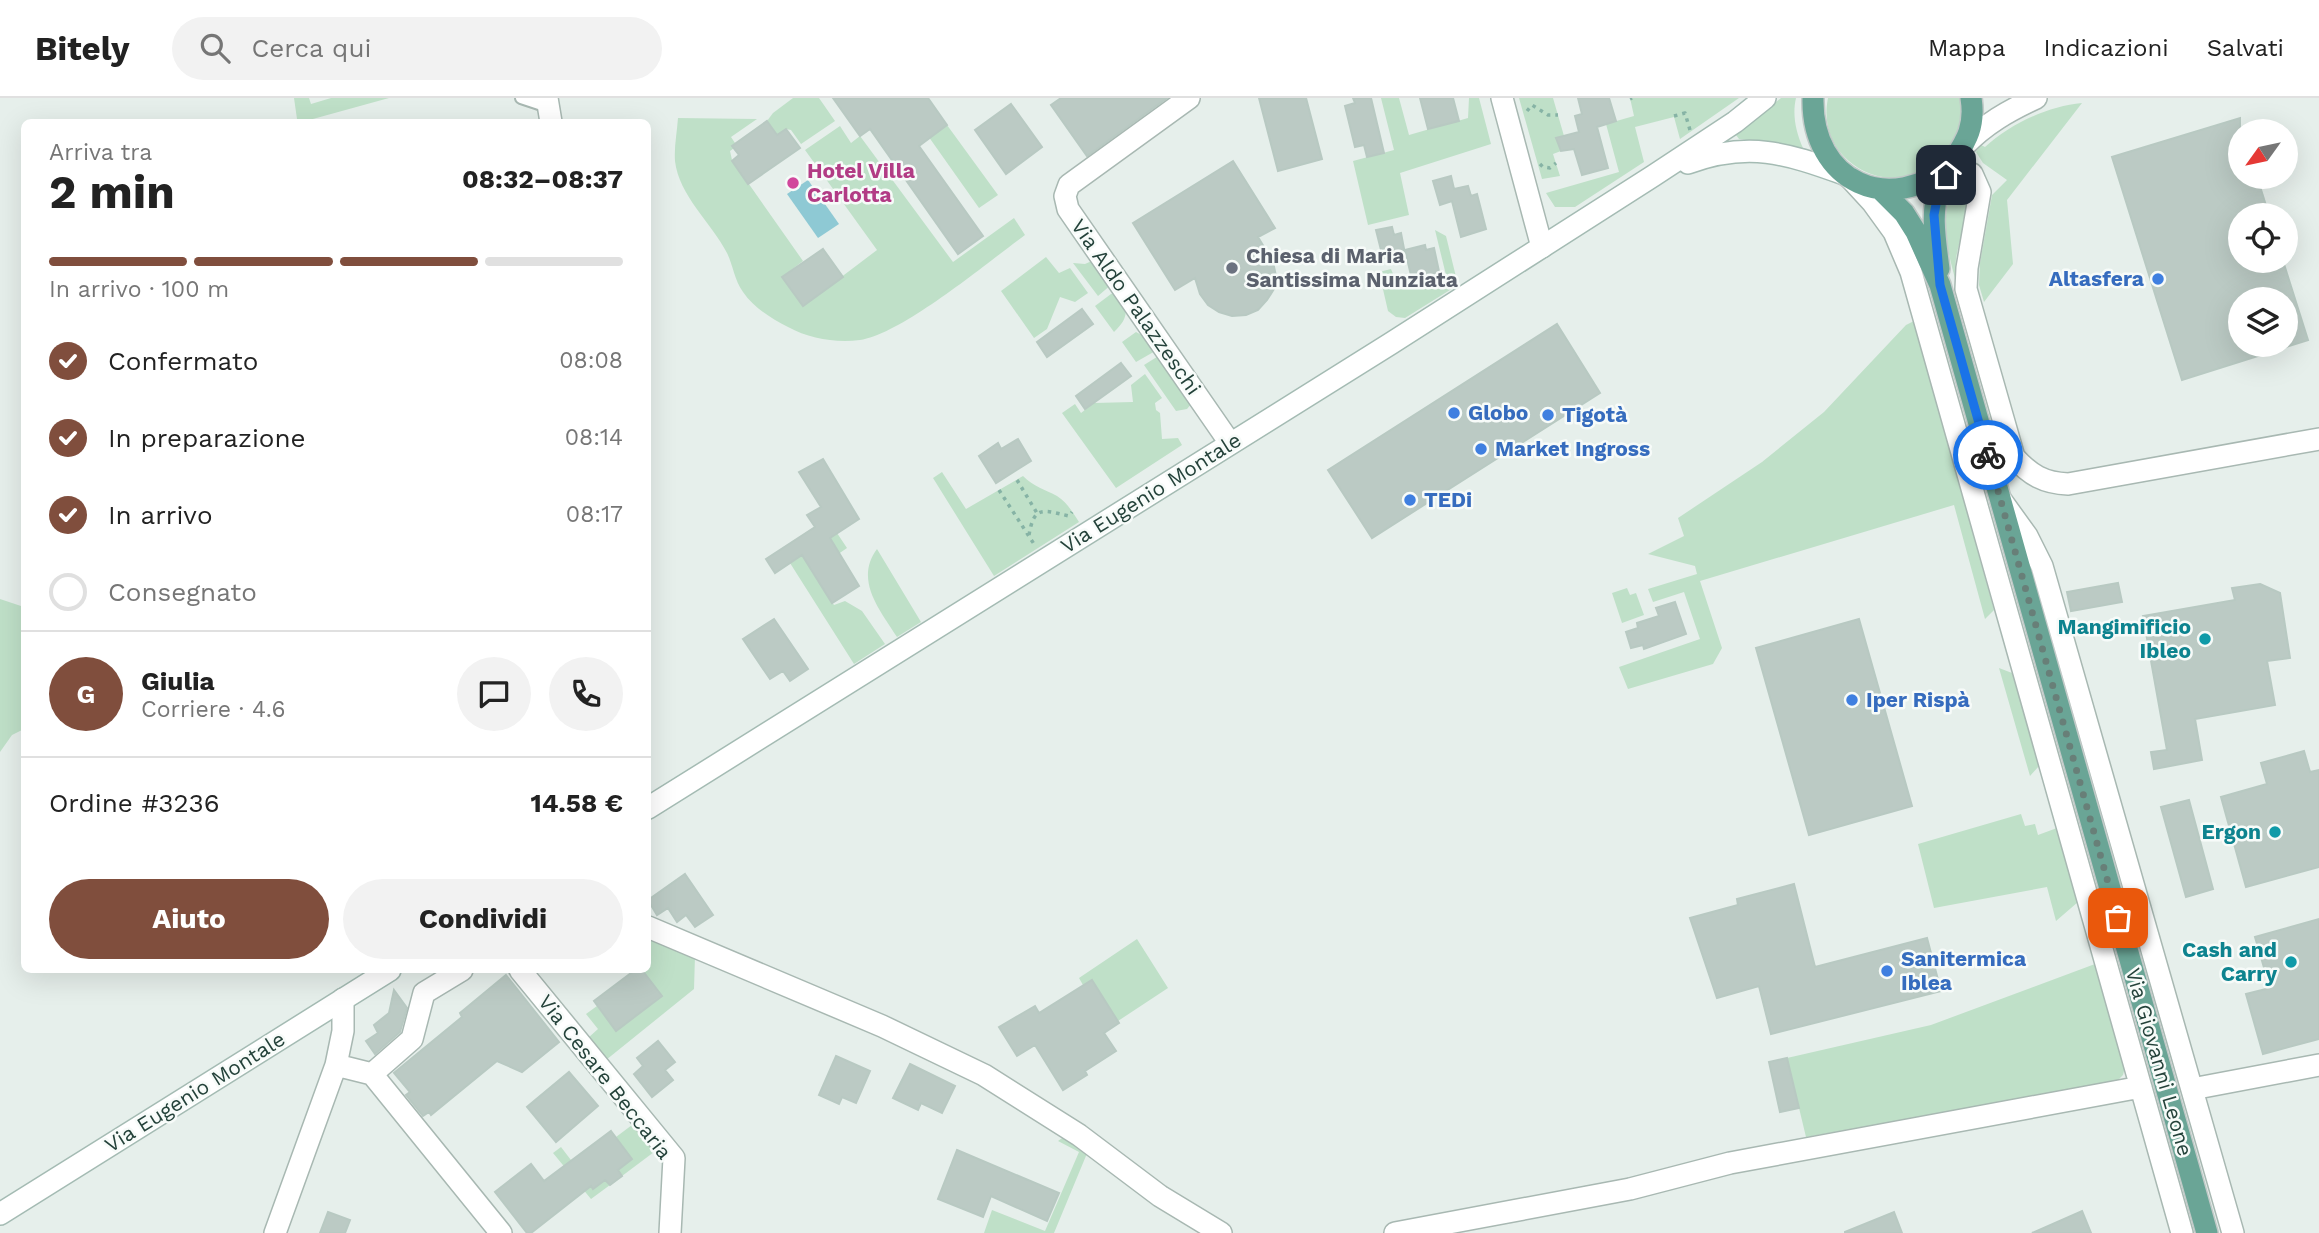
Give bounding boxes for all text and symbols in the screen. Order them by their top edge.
search box [172,17,662,80]
text: Bitely [35,29,130,68]
icon: search [196,29,234,67]
text: Cerca qui [252,33,371,63]
text: Mappa [1928,34,2006,62]
text: Indicazioni [2044,34,2169,62]
text: Salvati [2207,34,2284,62]
north arrow [2228,119,2298,189]
map controls [2228,119,2298,357]
text: Arriva tra [49,139,152,166]
pin [1916,145,1976,205]
icon: home [1927,156,1965,194]
place label: Hotel Villa Carlotta [807,158,916,207]
text: 08:32–08:37 [462,164,623,194]
text: 2 min [49,165,175,219]
marker: Hotel Villa Carlotta [785,175,801,191]
button: locate [2228,203,2298,273]
street label: Via Aldo Palazzeschi [1066,214,1207,399]
place label: Chiesa di Maria Santissima Nunziata [1246,243,1459,292]
marker: Chiesa di Maria Santissima Nunziata [1224,260,1240,276]
place label: Altasfera [2049,266,2145,291]
marker: Altasfera [2150,271,2166,287]
text: In arrivo · 100 m [49,276,229,303]
button: layers [2228,287,2298,357]
icon: check [49,342,87,380]
text: Confermato [108,346,258,376]
text: 08:08 [559,347,623,374]
place label: Globo [1468,400,1528,425]
place label: Tigotà [1562,402,1628,427]
marker: Globo [1446,405,1462,421]
marker: Tigotà [1540,407,1556,423]
icon: check [49,419,87,457]
courier [1953,420,2023,490]
text: In preparazione [108,423,306,453]
text: 08:14 [565,424,623,451]
street label: Via Eugenio Montale [1056,427,1246,558]
place label: Market Ingross [1495,436,1650,461]
icon: bike [1969,436,2007,474]
marker: Market Ingross [1473,441,1489,457]
place label: TEDi [1424,487,1472,512]
marker: TEDi [1402,492,1418,508]
icon: check [49,496,87,534]
text: In arrivo [108,500,213,530]
text: 08:17 [566,501,623,528]
text: Consegnato [108,577,257,607]
place label: Mangimificio Ibleo [2058,614,2191,663]
marker: Mangimificio Ibleo [2197,631,2213,647]
button: chat [457,657,531,731]
button: phone [549,657,623,731]
text: Giulia [141,666,215,696]
text: G [77,679,95,709]
place label: Iper Rispà [1866,687,1970,712]
marker: Iper Rispà [1844,692,1860,708]
text: Corriere · 4.6 [141,696,285,723]
text: Ordine #3236 [49,788,220,818]
text: 14.58 € [530,788,623,818]
place label: Ergon [2202,819,2261,844]
marker: Ergon [2267,824,2283,840]
button: Aiuto [49,879,329,959]
button: Condividi [343,879,623,959]
pin [2088,888,2148,948]
icon: bag [2099,899,2137,937]
place label: Cash and Carry [2182,937,2277,986]
place label: Sanitermica Iblea [1901,946,2027,995]
marker: Cash and Carry [2283,954,2299,970]
marker: Sanitermica Iblea [1879,963,1895,979]
street label: Via Giovanni Leone [2121,965,2198,1159]
street label: Via Cesare Beccaria [533,989,677,1164]
street label: Via Eugenio Montale [100,1026,290,1157]

